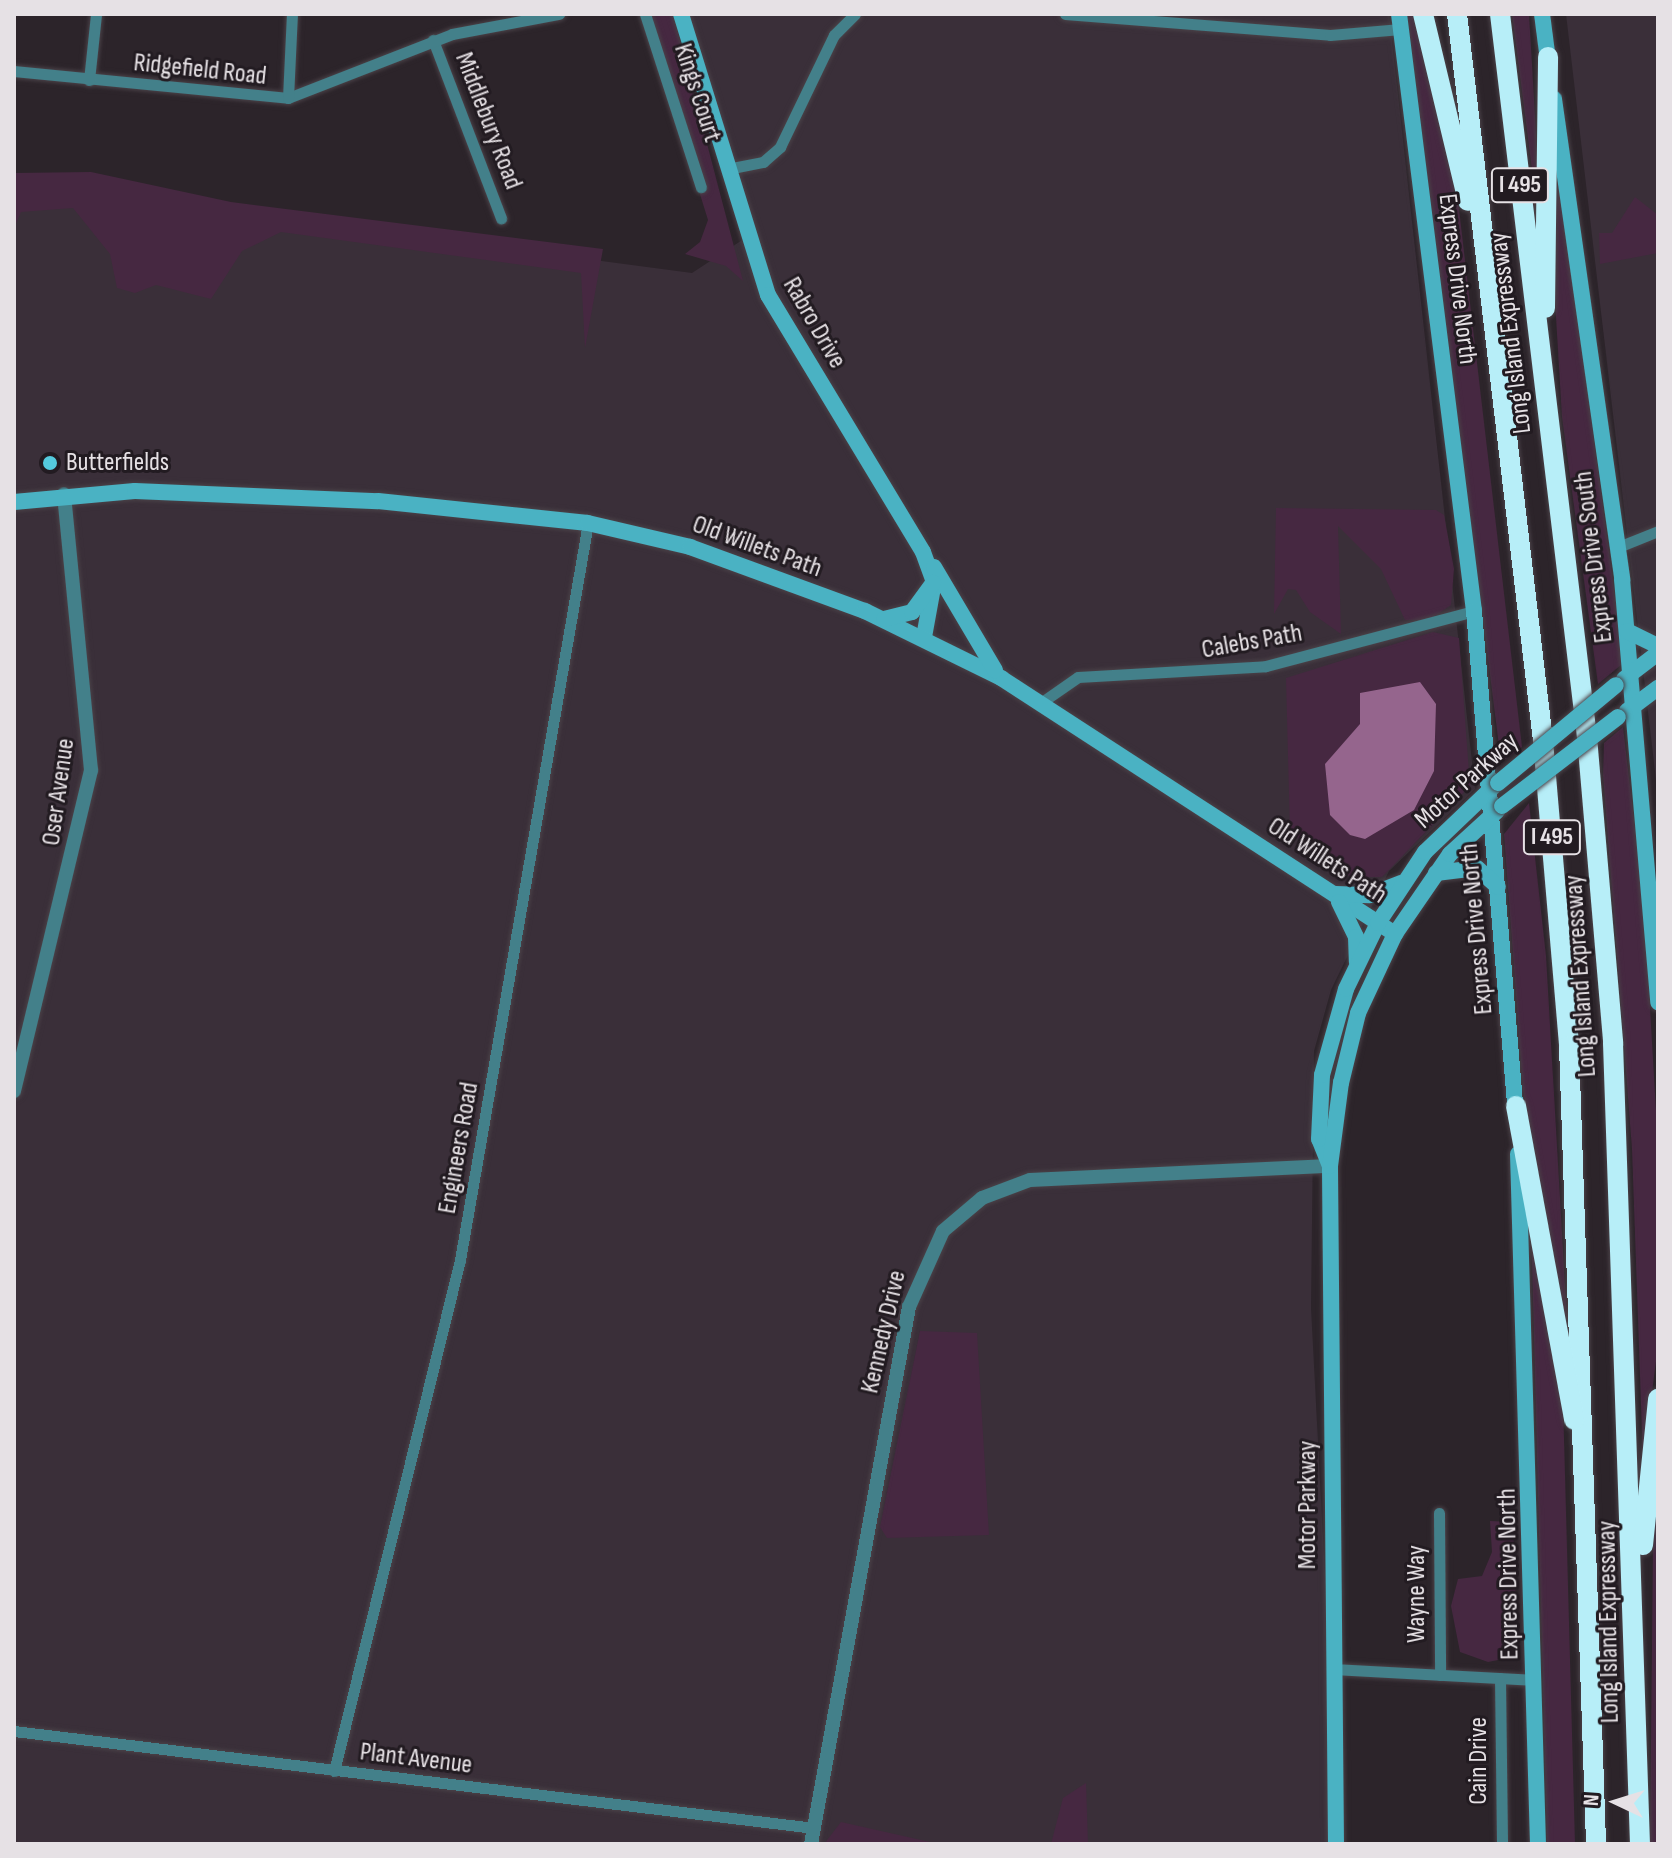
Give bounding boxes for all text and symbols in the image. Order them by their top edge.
street label: Kings Court [667,40,727,146]
street label: Ridgefield Road [132,48,268,92]
street label: Middlebury Road [448,48,528,194]
road number: I 495 [1490,165,1550,205]
street label: Express Drive North [1431,192,1483,366]
street label: Long Island Expressway [1483,231,1539,435]
street label: Rabro Drive [776,272,852,374]
place label: Butterfields [66,447,169,479]
marker: Butterfields [41,454,59,472]
street label: Express Drive South [1568,469,1620,645]
street label: Old Willets Path [688,509,826,585]
street label: Calebs Path [1199,618,1305,666]
street label: Motor Parkway [1409,726,1525,836]
street label: Oser Avenue [36,736,82,848]
street label: Old Willets Path [1262,811,1392,911]
road number: I 495 [1522,817,1582,857]
street label: Express Drive North [1454,842,1500,1016]
street label: Long Island Expressway [1558,874,1604,1078]
street label: Engineers Road [432,1080,486,1216]
street label: Kennedy Drive [855,1268,913,1396]
street label: Motor Parkway [1292,1441,1324,1569]
street label: Express Drive North [1492,1488,1526,1660]
street label: Long Island Expressway [1592,1520,1626,1724]
street label: Wayne Way [1401,1545,1433,1643]
street label: Cain Drive [1463,1717,1495,1805]
street label: Plant Avenue [358,1737,474,1781]
north arrow [1576,1762,1656,1842]
text: N [1578,1793,1605,1807]

